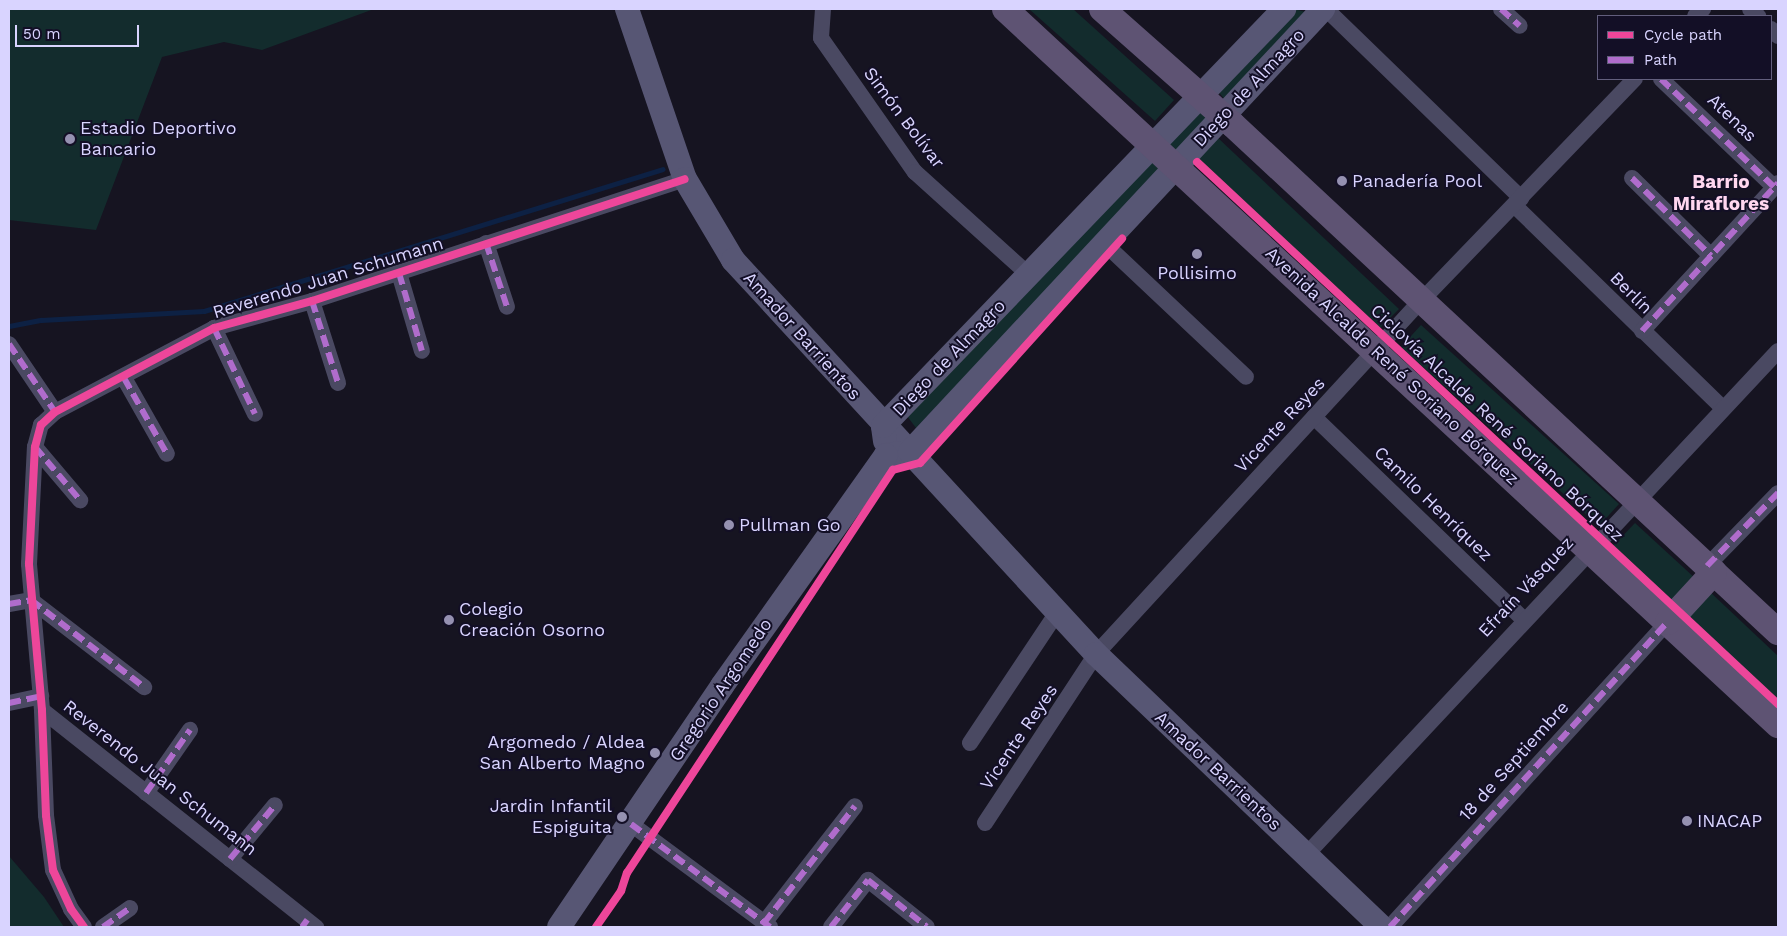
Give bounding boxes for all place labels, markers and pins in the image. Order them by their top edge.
place label: Estadio Deportivo Bancario [80,118,236,160]
marker: Estadio Deportivo Bancario [64,133,76,145]
place label: Panadería Pool [1352,170,1483,192]
marker: Panadería Pool [1336,175,1348,187]
marker: Pollisimo [1191,248,1203,260]
place label: Pollisimo [1157,262,1237,284]
place label: Pullman Go [739,514,841,536]
marker: Pullman Go [723,519,735,531]
place label: Colegio Creación Osorno [459,599,605,642]
marker: Colegio Creación Osorno [443,614,455,626]
place label: Argomedo / Aldea San Alberto Magno [479,732,645,774]
marker: Argomedo / Aldea San Alberto Magno [649,747,661,759]
place label: Jardin Infantil Espiguita [490,796,612,839]
place label: INACAP [1697,810,1762,832]
marker: Jardin Infantil Espiguita [616,811,628,823]
marker: INACAP [1681,815,1693,827]

